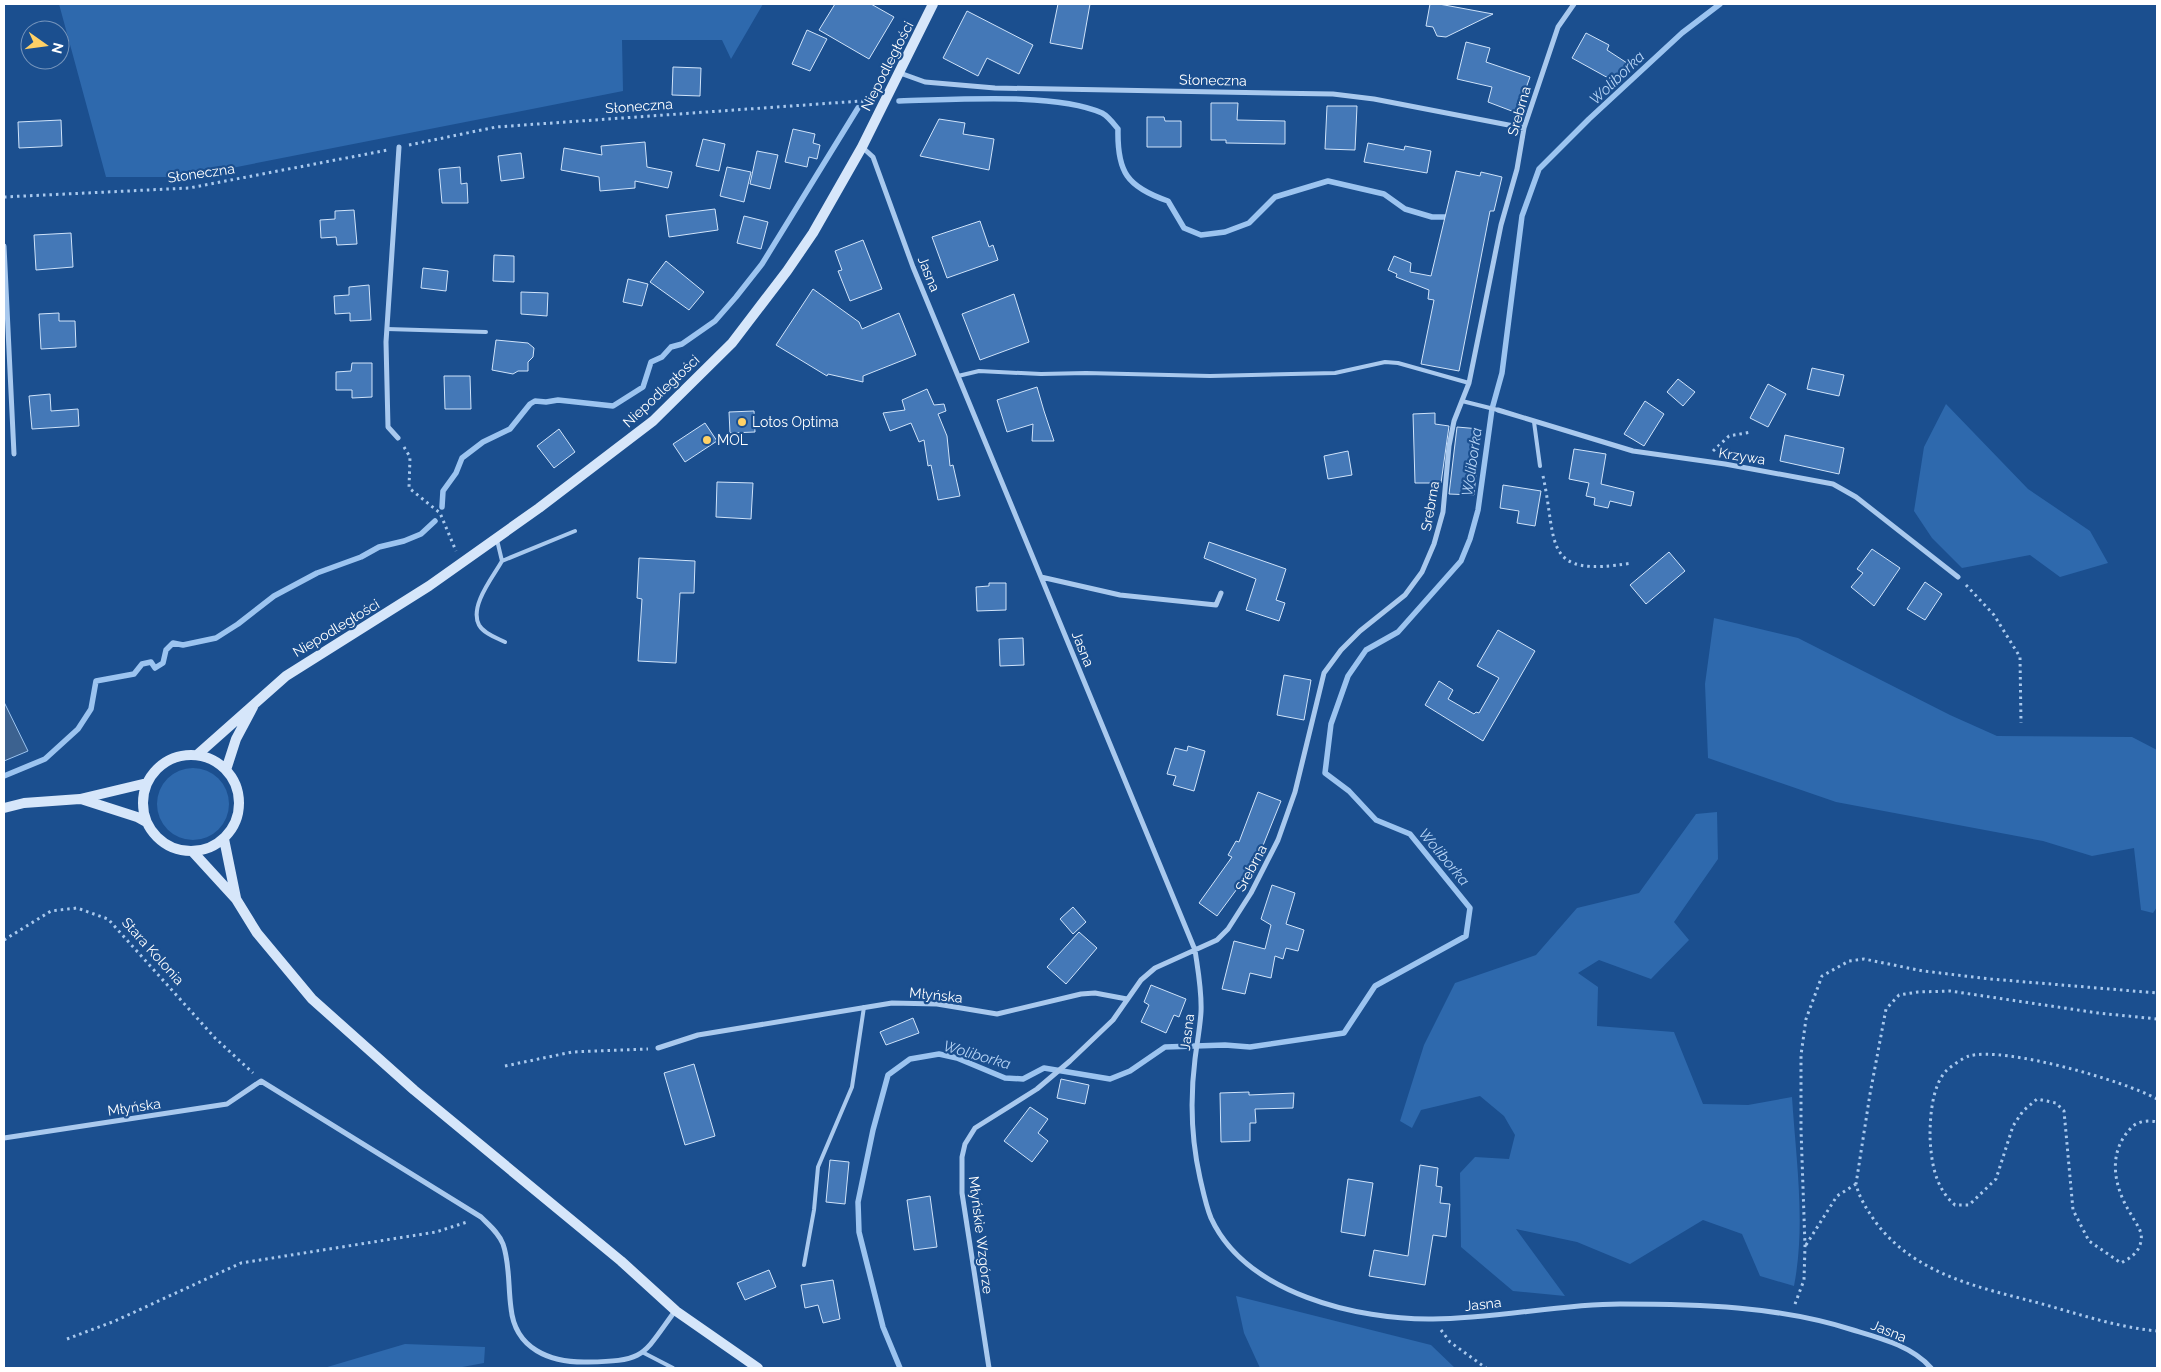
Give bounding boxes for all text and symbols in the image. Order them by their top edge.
street label: Niepodległości [858,19,916,113]
north arrow [20,20,70,70]
text: N [49,41,67,55]
water label: Woliborka [1586,47,1648,109]
street label: Słoneczna [1179,71,1247,89]
street label: Srebrna [1504,84,1534,138]
street label: Słoneczna [605,96,673,116]
street label: Słoneczna [166,160,236,186]
street label: Jasna [915,254,943,294]
street label: Niepodległości [620,352,702,430]
place label: Lotos Optima [752,414,839,430]
marker: Lotos Optima [736,416,748,428]
water label: Woliborka [1458,426,1486,498]
place label: MOL [717,432,748,448]
marker: MOL [701,434,713,446]
street label: Krzywa [1717,444,1767,468]
street label: Srebrna [1418,480,1442,532]
street label: Niepodległości [290,596,382,660]
street label: Jasna [1069,629,1097,669]
water label: Woliborka [1415,825,1473,889]
street label: Srebrna [1232,842,1270,894]
street label: Stara Kolonia [119,914,187,988]
street label: Młyńska [908,984,964,1006]
street label: Jasna [1177,1013,1197,1051]
water label: Woliborka [941,1037,1013,1073]
street label: Młyńska [106,1095,162,1119]
street label: Młyńskie Wzgórze [966,1175,996,1295]
street label: Jasna [1464,1294,1502,1314]
street label: Jasna [1869,1317,1909,1345]

